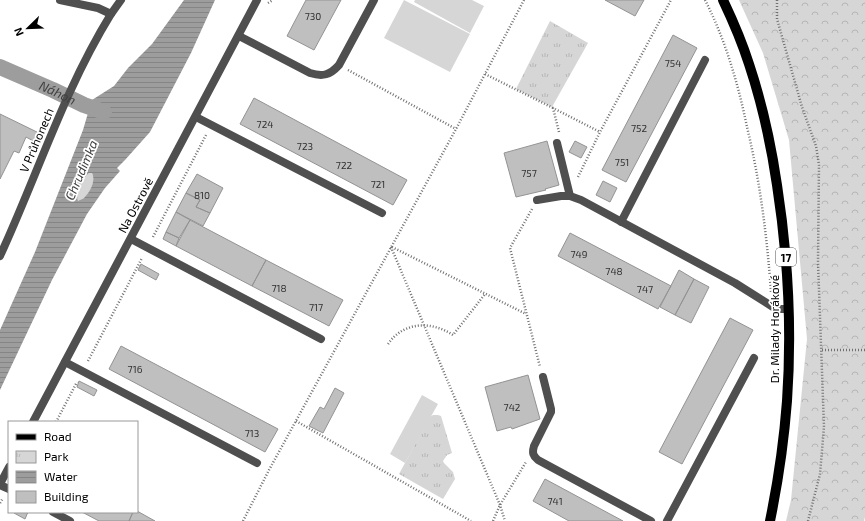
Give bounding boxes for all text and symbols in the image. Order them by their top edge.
north arrow [8,8,48,48]
house number: 730 [305,10,321,22]
text: N [11,26,26,38]
house number: 754 [665,57,681,69]
water label: Náhon [37,77,79,108]
street label: V Průhonech [16,106,56,174]
house number: 724 [257,118,273,130]
house number: 752 [631,122,647,134]
water label: Chrudimka [61,138,101,202]
house number: 723 [297,140,313,152]
house number: 751 [615,156,629,168]
house number: 722 [336,159,353,171]
house number: 757 [521,167,537,179]
street label: Na Ostrově [115,175,155,235]
house number: 721 [371,178,385,190]
house number: 810 [194,189,210,201]
house number: 749 [571,248,588,260]
road number: 17 [776,248,796,266]
house number: 748 [605,265,623,277]
street label: Dr. Milady Horákové [767,275,781,383]
house number: 718 [271,282,287,294]
house number: 747 [637,283,653,295]
house number: 717 [309,301,323,313]
house number: 716 [128,363,143,375]
house number: 742 [504,401,521,413]
legend [8,421,138,513]
house number: 713 [245,427,259,439]
text: Road [44,429,72,443]
text: Park [44,449,69,463]
text: Water [44,469,78,483]
text: Building [44,489,89,503]
house number: 741 [547,495,563,507]

